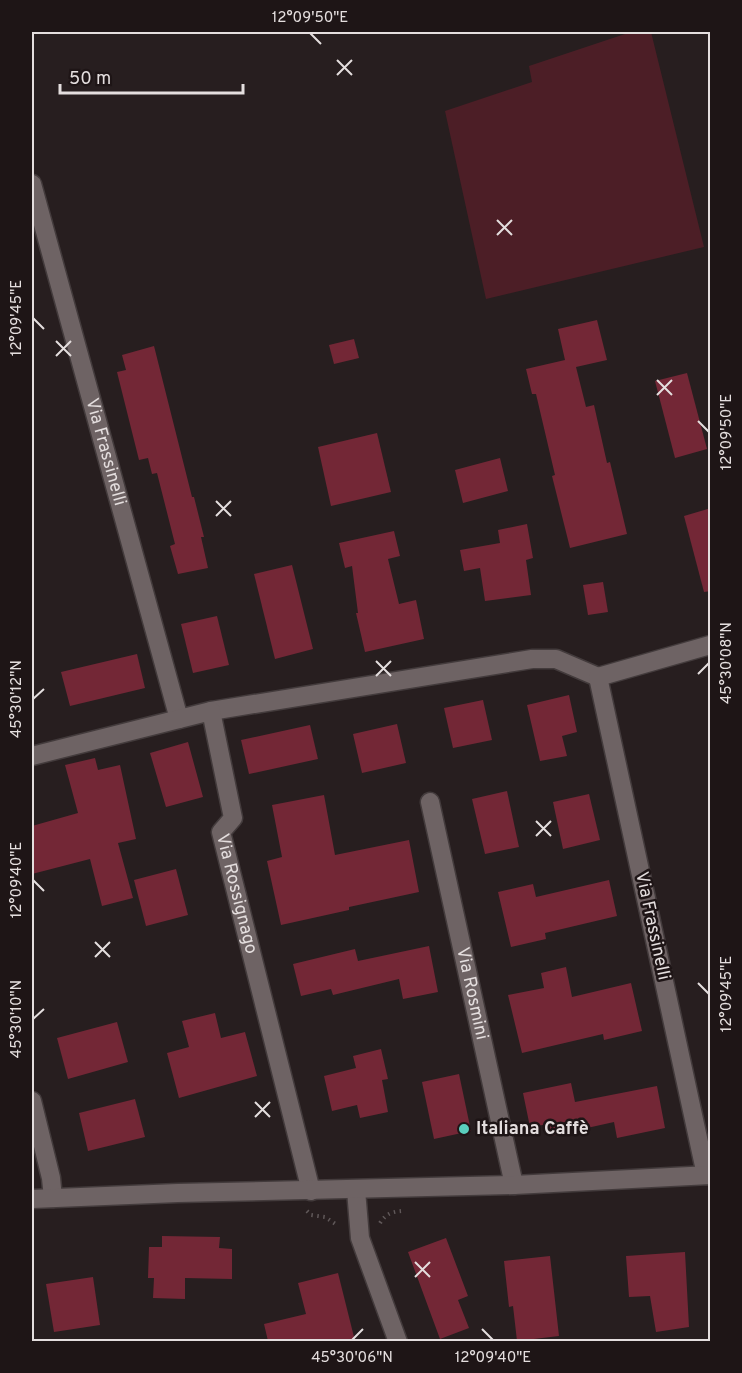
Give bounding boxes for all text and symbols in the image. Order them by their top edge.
text: 12°09'50"E [272,9,348,28]
scale bar [60,57,243,95]
text: 50 m [69,68,111,91]
text: 12°09'45"E [8,280,27,356]
text: 12°09'50"E [718,394,737,470]
street label: Via Frassinelli [80,396,131,508]
text: 45°30'08"N [718,622,737,704]
text: 45°30'12"N [8,660,27,738]
street label: Via Rossignago [210,831,263,956]
text: 12°09'40"E [8,842,27,918]
street label: Via Frassinelli [629,870,675,982]
street label: Via Rosmini [451,945,493,1042]
text: 12°09'45"E [718,956,737,1032]
text: 45°30'10"N [8,980,27,1058]
place label: Italiana Caffè [476,1118,589,1141]
marker: Italiana Caffè [457,1122,471,1136]
text: 45°30'06"N [311,1349,393,1368]
text: 12°09'40"E [455,1349,531,1368]

